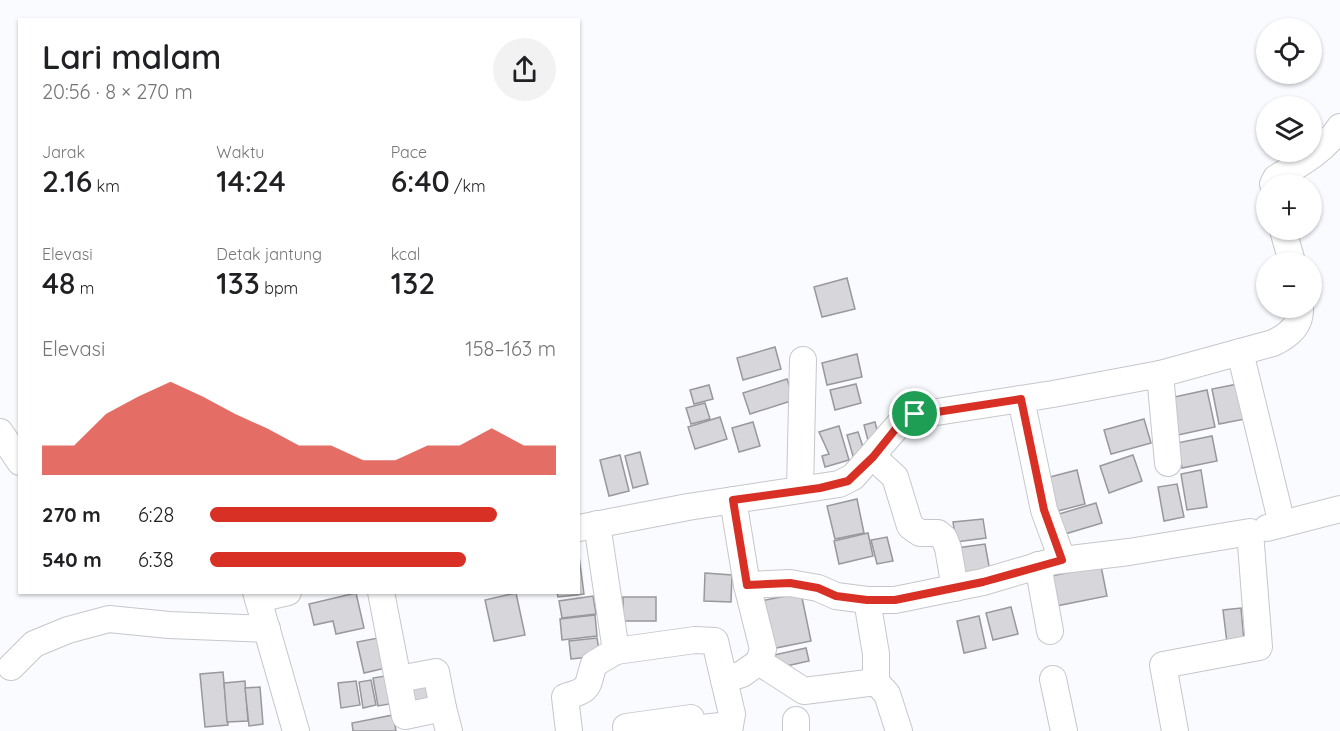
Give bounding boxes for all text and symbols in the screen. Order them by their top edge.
map controls [1256,18,1322,318]
button: locate [1256,18,1322,84]
text: Lari malam [42,36,221,77]
button: share [493,38,556,101]
text: 20:56 · 8 × 270 m [42,79,193,104]
button: layers [1256,96,1322,162]
text: Jarak [42,142,85,162]
text: Waktu [216,142,264,162]
text: Pace [391,142,427,162]
text: 2.16 [42,162,92,200]
text: 14:24 [216,162,286,200]
text: 6:40 [391,162,450,200]
button: + [1256,174,1322,240]
text: km [92,176,120,196]
text: /km [450,176,486,196]
text: Elevasi [42,244,93,264]
text: Detak jantung [216,244,322,264]
text: kcal [391,244,421,264]
button: − [1256,252,1322,318]
text: 48 [42,264,75,302]
text: 133 [216,264,260,302]
text: 132 [391,264,435,302]
text: m [75,278,94,298]
text: bpm [260,278,298,298]
text: Elevasi [42,336,105,361]
text: 158–163 m [465,336,556,361]
pin [889,388,940,439]
icon: arrive [898,397,931,430]
text: 270 m [42,502,101,527]
text: 6:28 [138,502,174,527]
text: 540 m [42,547,102,572]
text: 6:38 [138,547,174,572]

